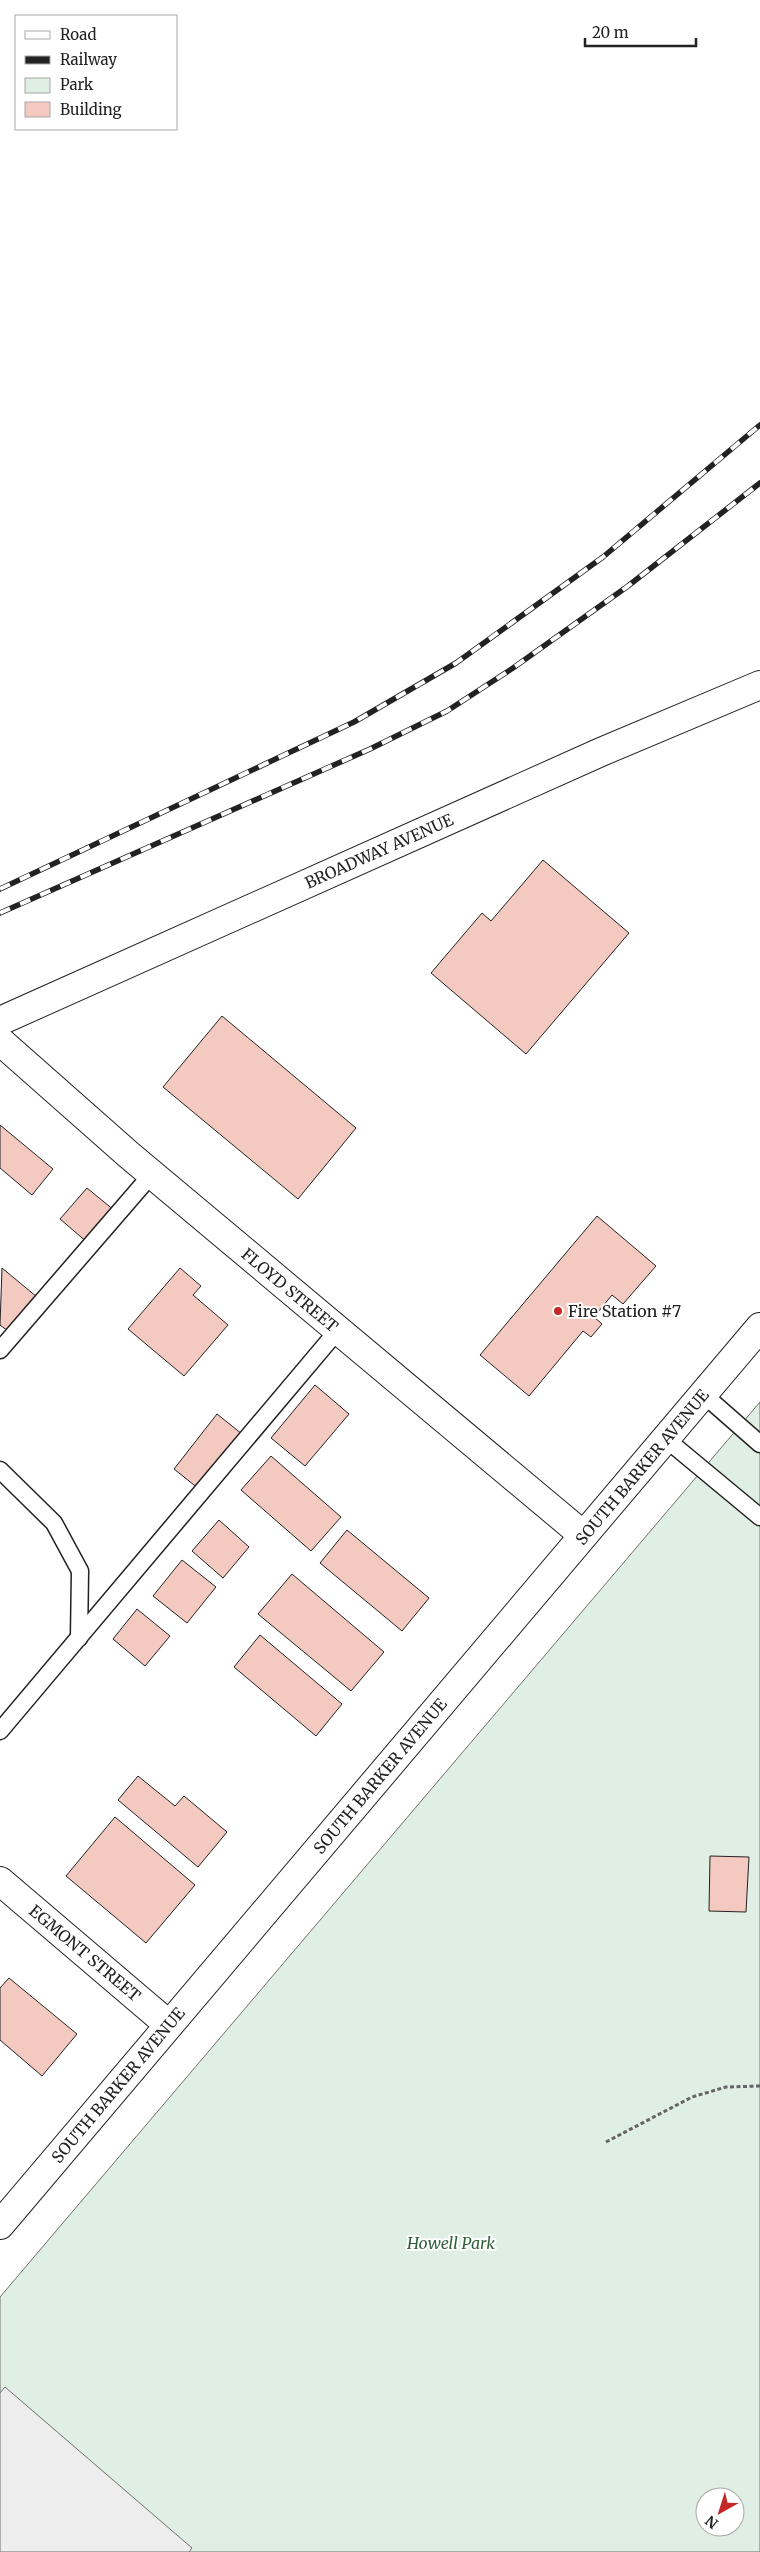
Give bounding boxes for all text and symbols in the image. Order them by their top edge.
legend [15,15,178,130]
scale bar [585,15,696,47]
text: 20 m [592,23,629,42]
text: Road [60,25,96,44]
text: Railway [60,50,117,69]
text: Park [60,75,94,94]
text: Building [60,100,122,119]
street label: BROADWAY AVENUE [302,809,457,893]
street label: FLOYD STREET [238,1244,342,1336]
place label: Fire Station #7 [568,1301,681,1321]
marker: Fire Station #7 [552,1305,564,1317]
street label: SOUTH BARKER AVENUE [571,1385,713,1549]
street label: SOUTH BARKER AVENUE [309,1694,451,1858]
street label: EGMONT STREET [25,1901,145,2005]
street label: SOUTH BARKER AVENUE [47,2003,189,2167]
park label: Howell Park [406,2233,495,2253]
north arrow [695,2487,745,2537]
text: N [702,2512,722,2533]

